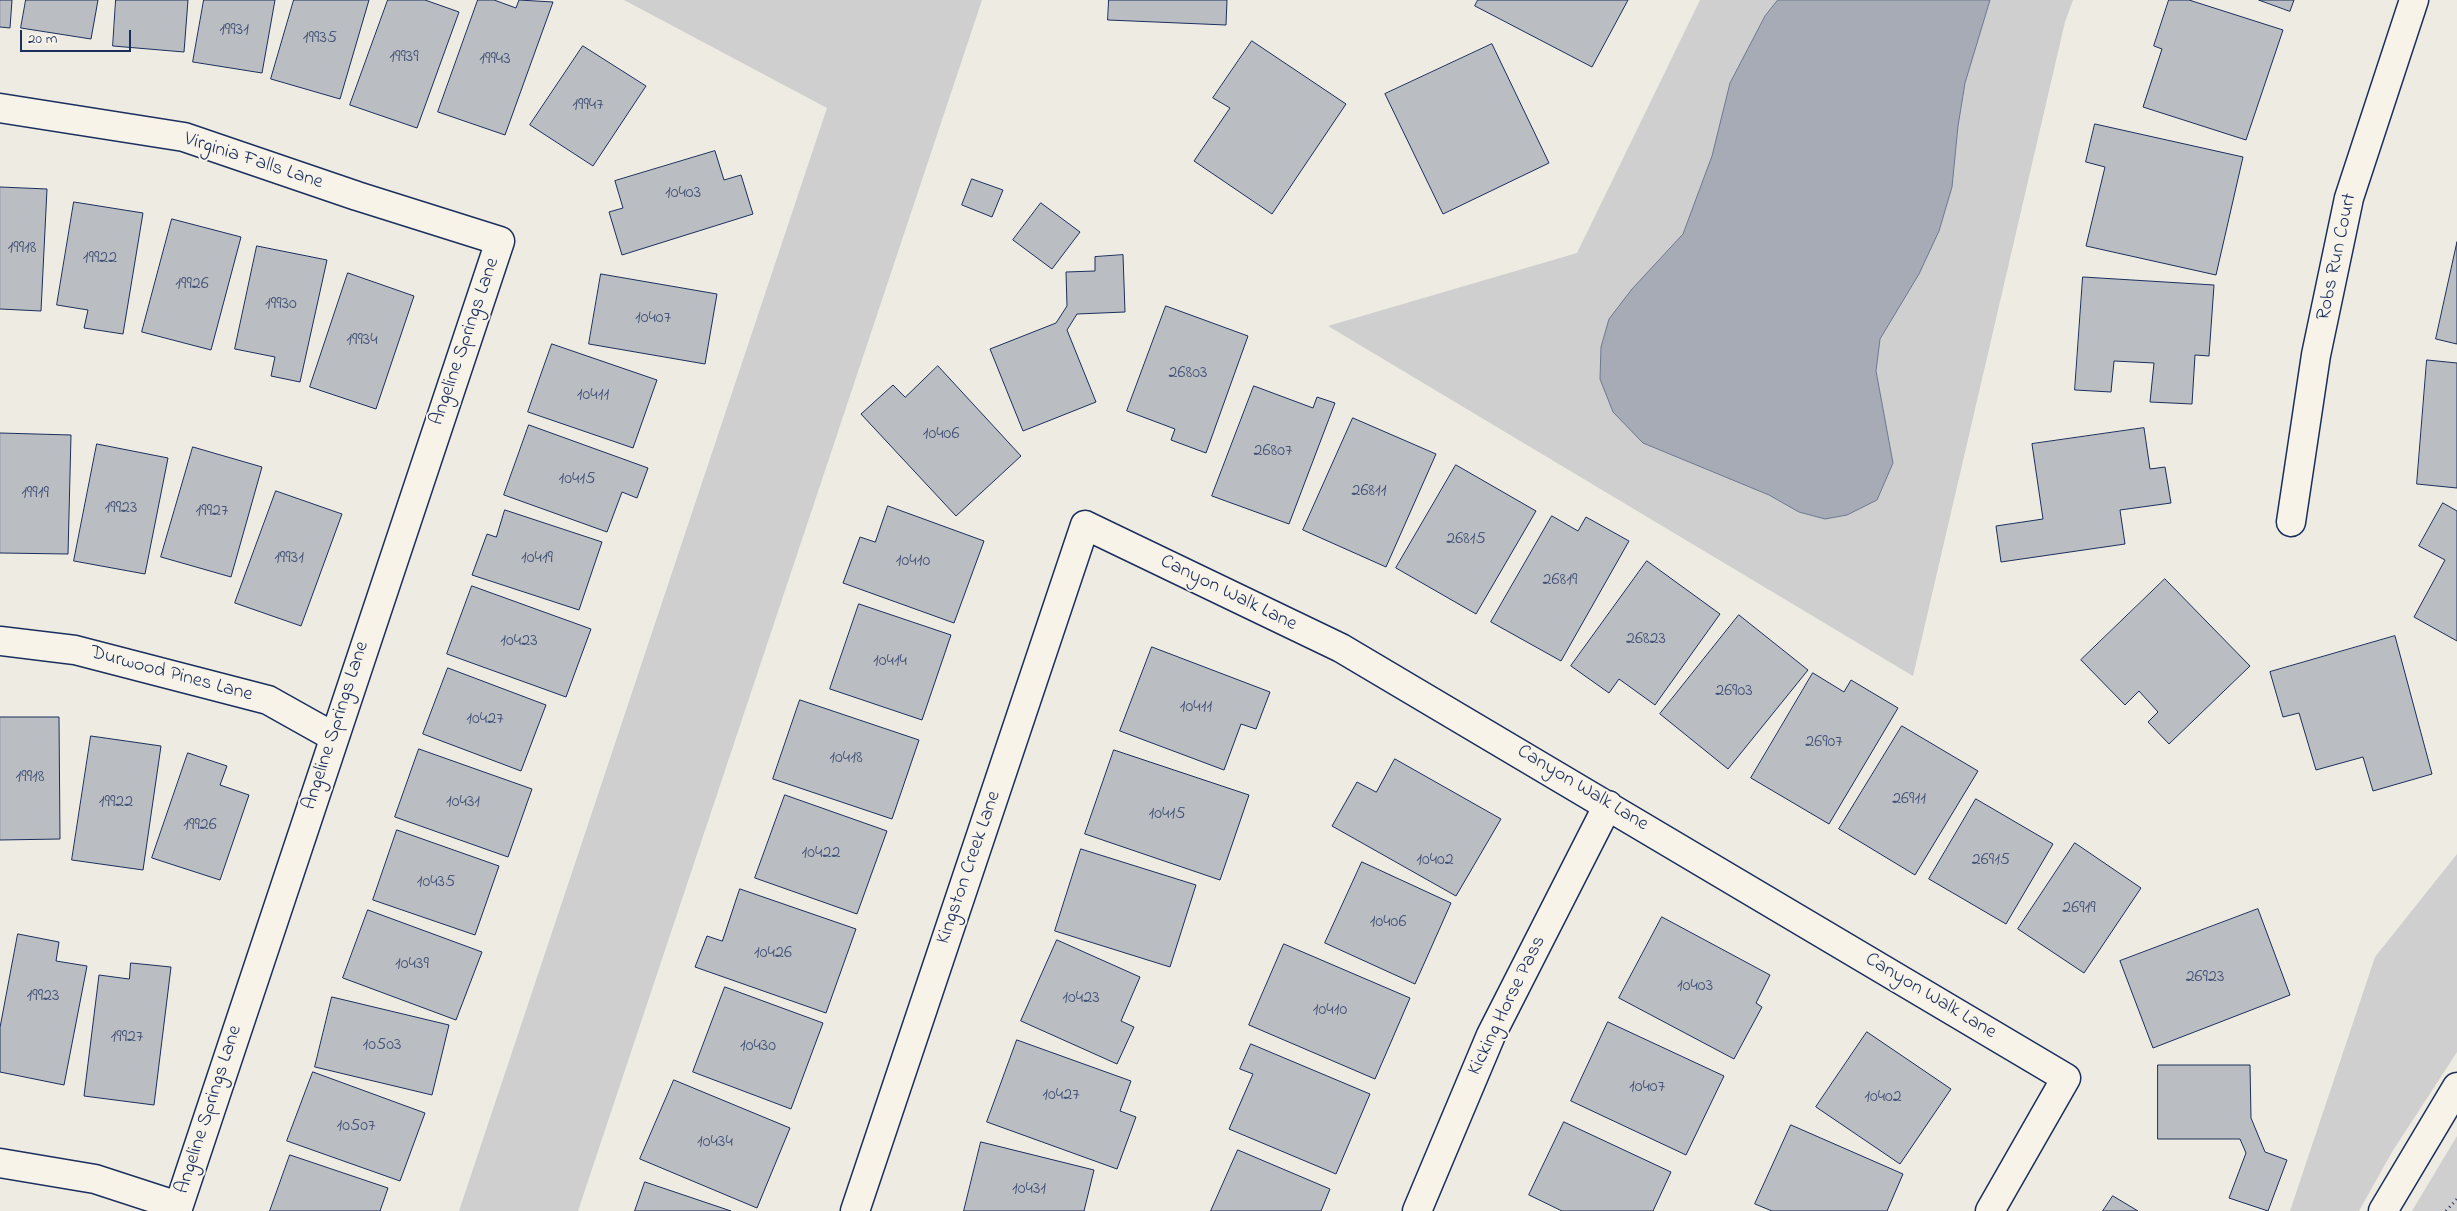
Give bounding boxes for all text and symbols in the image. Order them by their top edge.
scale bar [22,20,134,52]
house number: 19931 [219,20,249,42]
text: 20 m [28,28,57,50]
house number: 19935 [303,28,337,50]
house number: 19939 [389,47,419,69]
house number: 19943 [479,49,511,71]
house number: 19947 [572,95,604,117]
street label: Virginia Falls Lane [180,128,326,196]
house number: 10403 [665,183,701,205]
street label: Robs Run Court [2313,191,2363,323]
house number: 19918 [7,238,37,260]
house number: 19922 [83,248,117,270]
street label: Angeline Springs Lane [426,255,506,429]
house number: 19926 [175,274,209,296]
house number: 19930 [265,294,297,316]
house number: 10407 [635,308,671,330]
house number: 19934 [346,330,378,352]
house number: 26803 [1169,363,1207,385]
house number: 10411 [577,385,609,407]
house number: 10406 [923,424,959,446]
house number: 26807 [1254,441,1292,463]
house number: 10415 [559,469,595,491]
house number: 26811 [1351,481,1387,503]
house number: 19919 [21,483,49,505]
house number: 19923 [105,498,137,520]
house number: 19927 [196,501,228,523]
house number: 26815 [1446,529,1486,551]
house number: 19931 [274,548,304,570]
house number: 10419 [521,548,553,570]
house number: 10410 [896,551,930,573]
street label: Canyon Walk Lane [1156,551,1300,637]
house number: 26819 [1543,570,1577,592]
house number: 26823 [1626,629,1666,651]
house number: 10423 [500,631,538,653]
street label: Angeline Springs Lane [298,639,376,813]
street label: Durwood Pines Lane [87,642,255,708]
house number: 10414 [873,651,907,673]
house number: 26903 [1715,681,1753,703]
house number: 10411 [1180,697,1212,719]
house number: 10427 [466,709,504,731]
house number: 26907 [1805,732,1843,754]
street label: Canyon Walk Lane [1512,740,1652,838]
house number: 10418 [829,748,863,770]
house number: 19918 [15,767,45,789]
street label: Kingston Creek Lane [933,788,1007,948]
house number: 26911 [1892,789,1926,811]
house number: 19922 [99,792,133,814]
house number: 10431 [446,792,480,814]
house number: 10415 [1149,804,1185,826]
house number: 19926 [183,815,217,837]
house number: 10422 [802,843,840,865]
house number: 10402 [1416,850,1454,872]
house number: 26915 [1972,850,2010,872]
house number: 10435 [417,872,455,894]
house number: 26919 [2062,898,2096,920]
house number: 10406 [1370,912,1406,934]
street label: Kicking Horse Pass [1464,932,1552,1080]
house number: 10426 [754,943,792,965]
street label: Canyon Walk Lane [1860,948,2000,1046]
house number: 10439 [395,954,429,976]
house number: 26923 [2186,967,2224,989]
house number: 10403 [1677,976,1713,998]
house number: 19923 [27,986,59,1008]
house number: 10423 [1062,988,1100,1010]
house number: 10410 [1313,1000,1347,1022]
street label: Angeline Springs Lane [171,1023,249,1197]
house number: 19927 [111,1027,143,1049]
house number: 10503 [362,1035,402,1057]
house number: 10430 [740,1036,776,1058]
house number: 10407 [1629,1077,1665,1099]
house number: 10427 [1042,1085,1080,1107]
house number: 10402 [1864,1087,1902,1109]
house number: 10507 [337,1116,375,1138]
house number: 10434 [697,1132,733,1154]
house number: 10431 [1012,1179,1046,1201]

